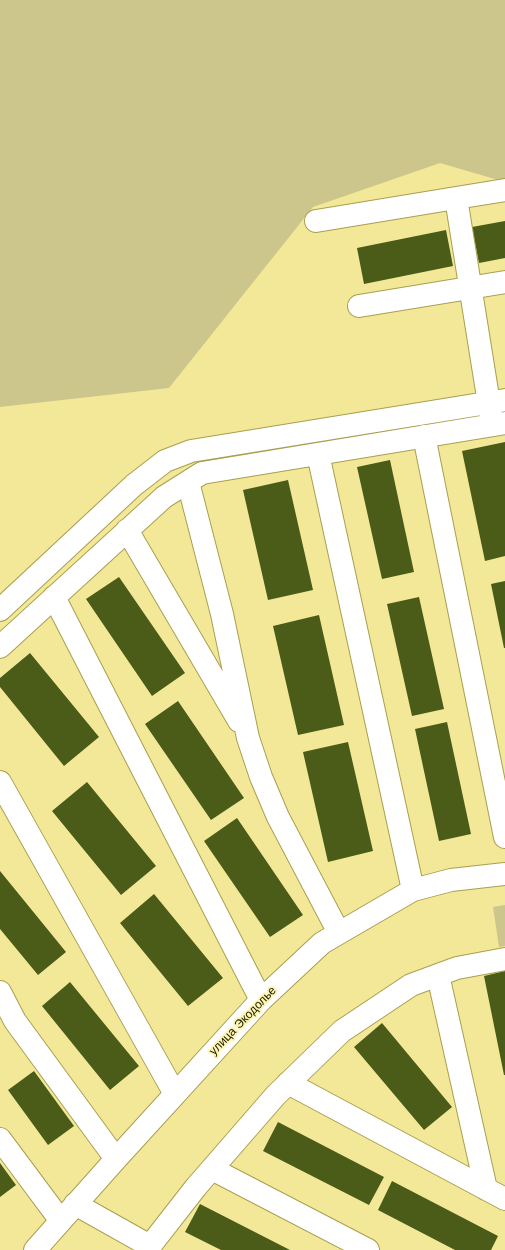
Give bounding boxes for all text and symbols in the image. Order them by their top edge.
street label: улица Экодолье [207,984,279,1058]

